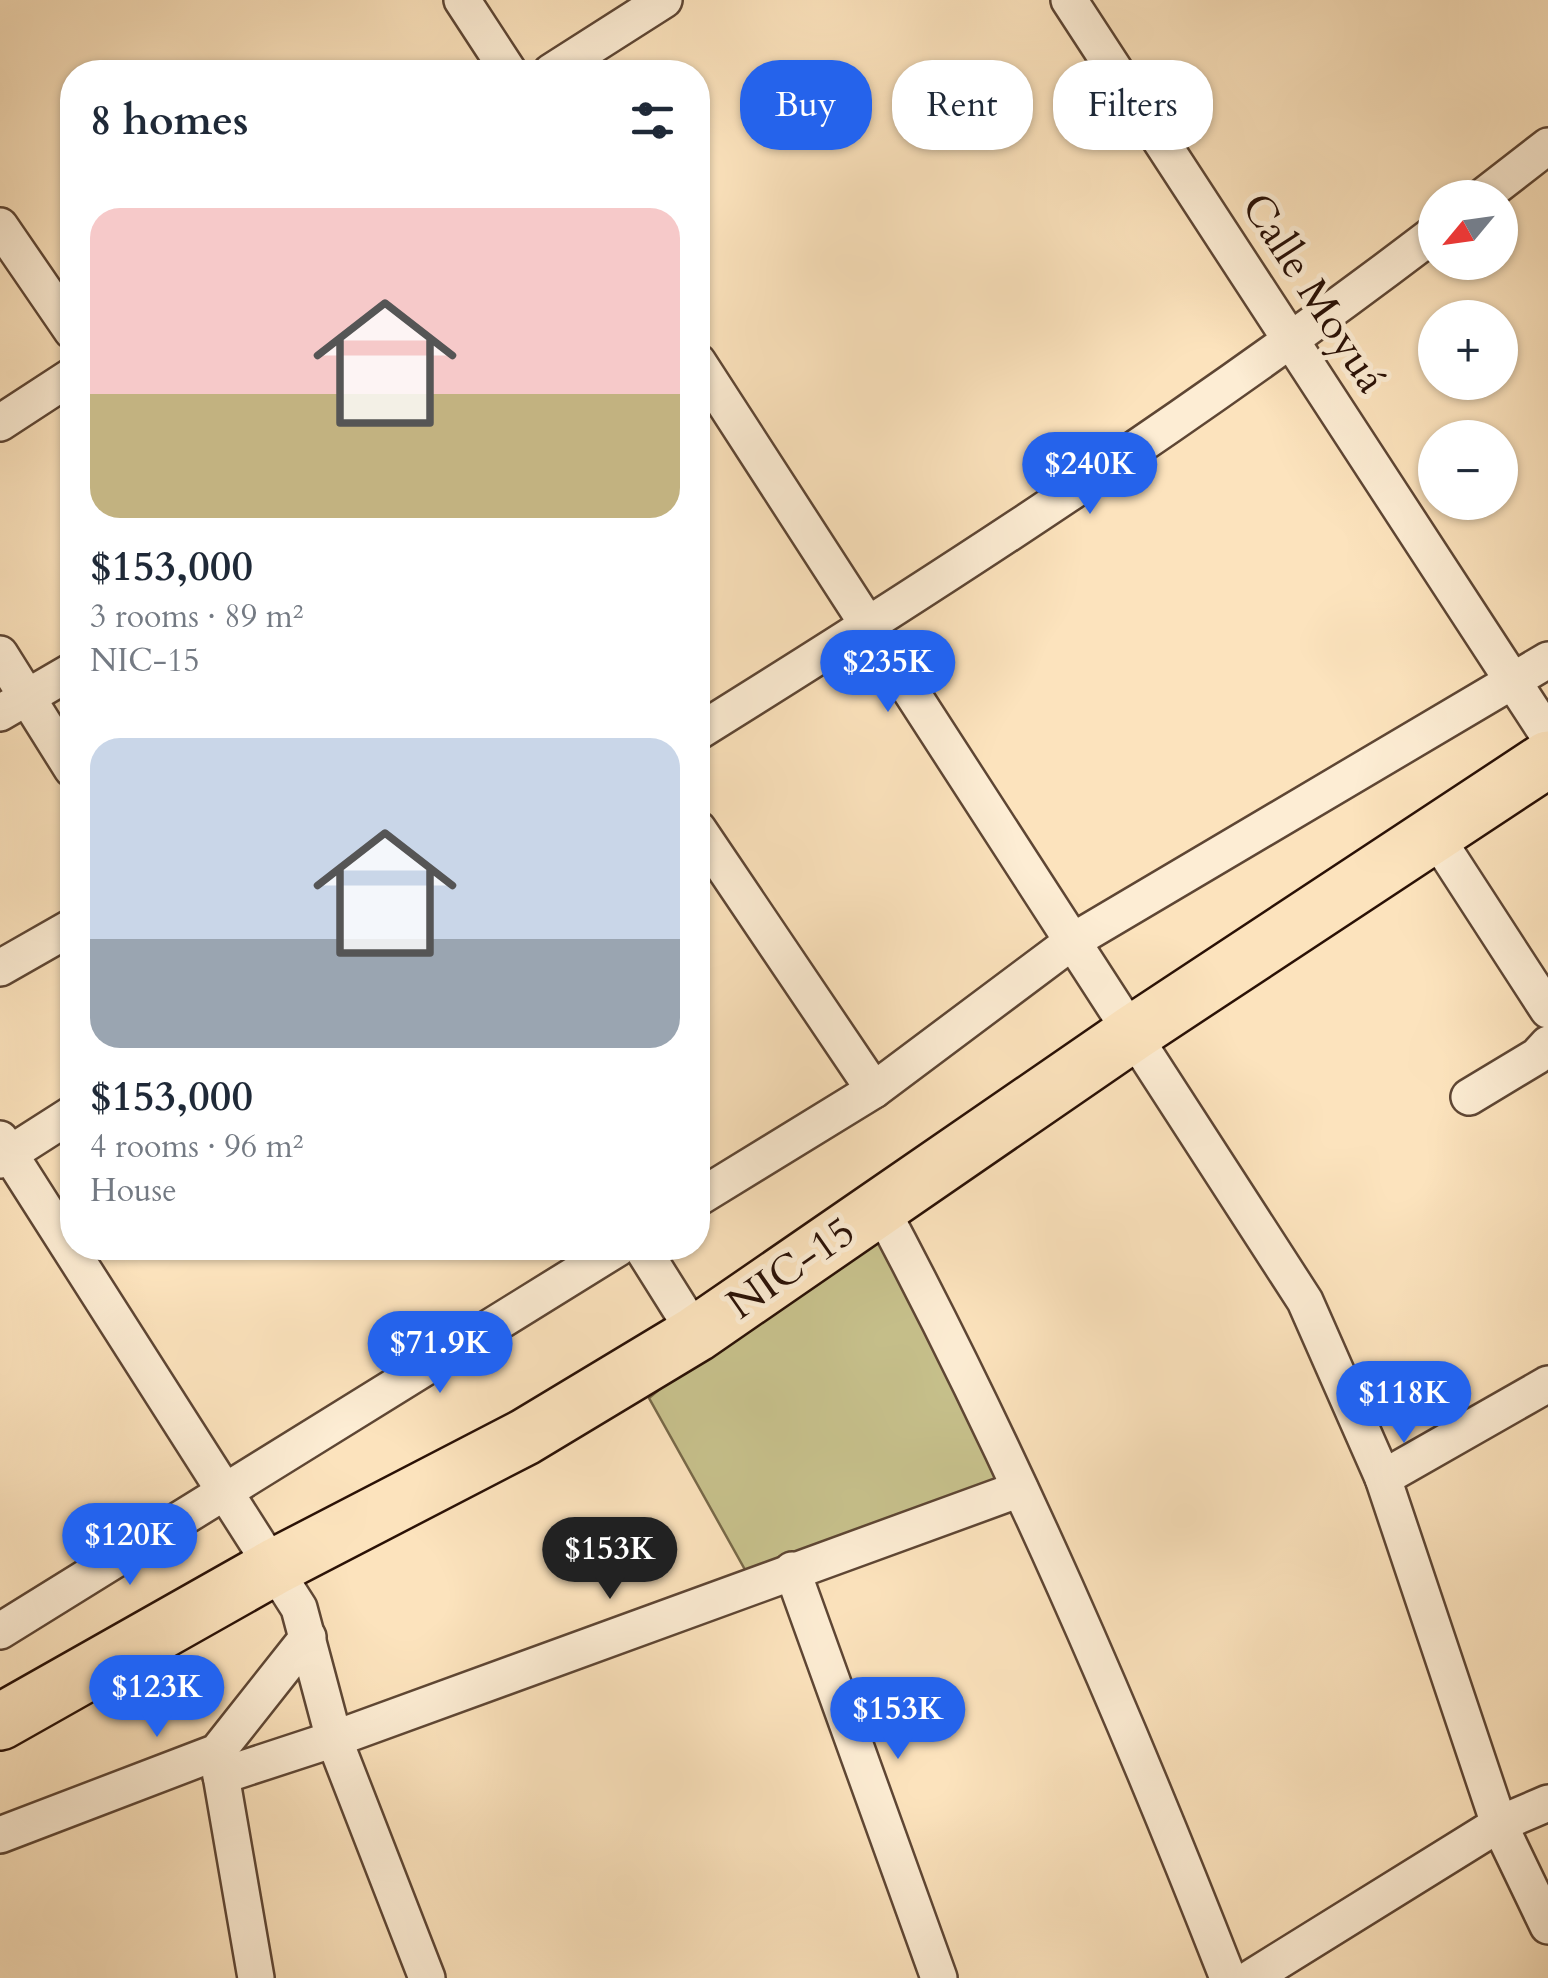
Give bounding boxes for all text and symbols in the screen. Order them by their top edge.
chip: Buy [740,60,872,150]
chip: Rent [892,60,1033,150]
chip: Filters [1053,60,1213,150]
text: 8 homes [90,92,248,149]
icon: filters [625,93,680,148]
north arrow [1418,180,1518,280]
map controls [1418,180,1518,520]
street label: Calle Moyuá [1228,182,1400,404]
icon: home [295,273,475,453]
button: + [1418,300,1518,400]
button: − [1418,420,1518,520]
pin: $240K [1020,432,1160,517]
text: $240K [1044,442,1136,486]
text: $153,000 [90,538,253,595]
text: 3 rooms · 89 m² [90,595,303,639]
pin: $235K [818,630,958,715]
text: NIC-15 [90,639,200,683]
text: $235K [842,640,934,684]
icon: home [295,803,475,983]
text: $153,000 [90,1068,253,1125]
text: 4 rooms · 96 m² [90,1125,303,1169]
text: House [90,1169,177,1213]
street label: NIC-15 [716,1203,866,1333]
pin: $71.9K [359,1311,521,1396]
text: $71.9K [390,1321,490,1365]
pin: $118K [1334,1361,1474,1446]
text: $118K [1358,1371,1450,1415]
pin: $120K [60,1503,200,1588]
text: $120K [84,1513,176,1557]
pin: $153K [540,1517,680,1602]
text: $153K [564,1527,656,1571]
pin: $123K [87,1655,227,1740]
text: $123K [111,1665,203,1709]
pin: $153K [828,1677,968,1762]
text: $153K [852,1687,944,1731]

